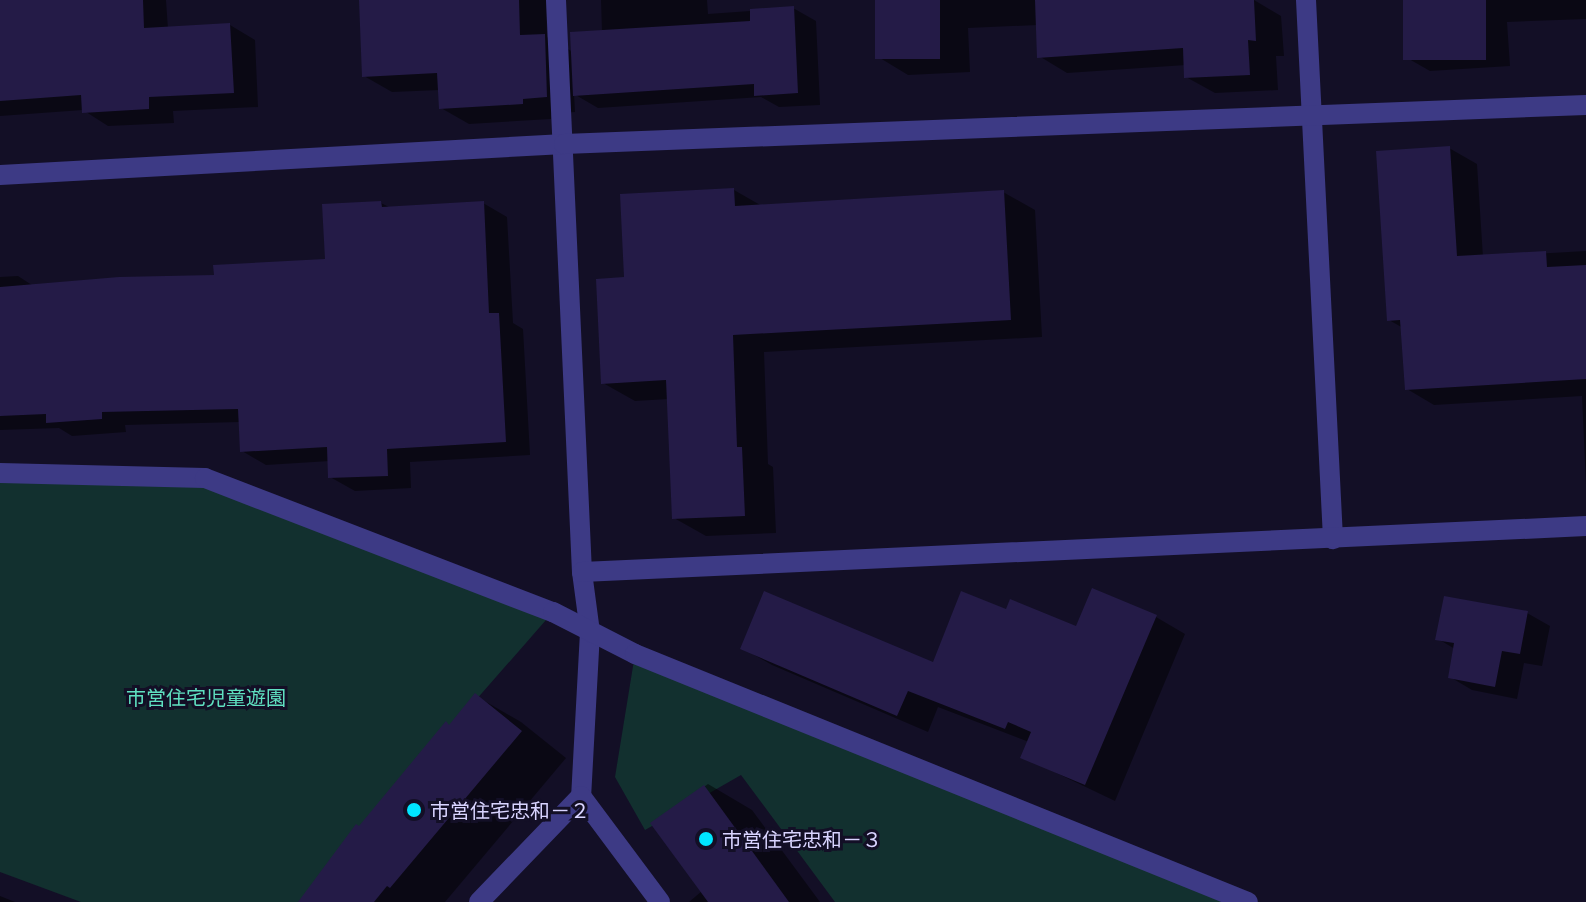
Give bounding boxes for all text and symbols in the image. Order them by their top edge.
park label: 市営住宅児童遊園 [126,685,286,709]
place label: 市営住宅忠和－２ [430,798,590,822]
marker: 市営住宅忠和－２ [405,801,423,819]
place label: 市営住宅忠和－３ [722,827,882,851]
marker: 市営住宅忠和－３ [697,830,715,848]

